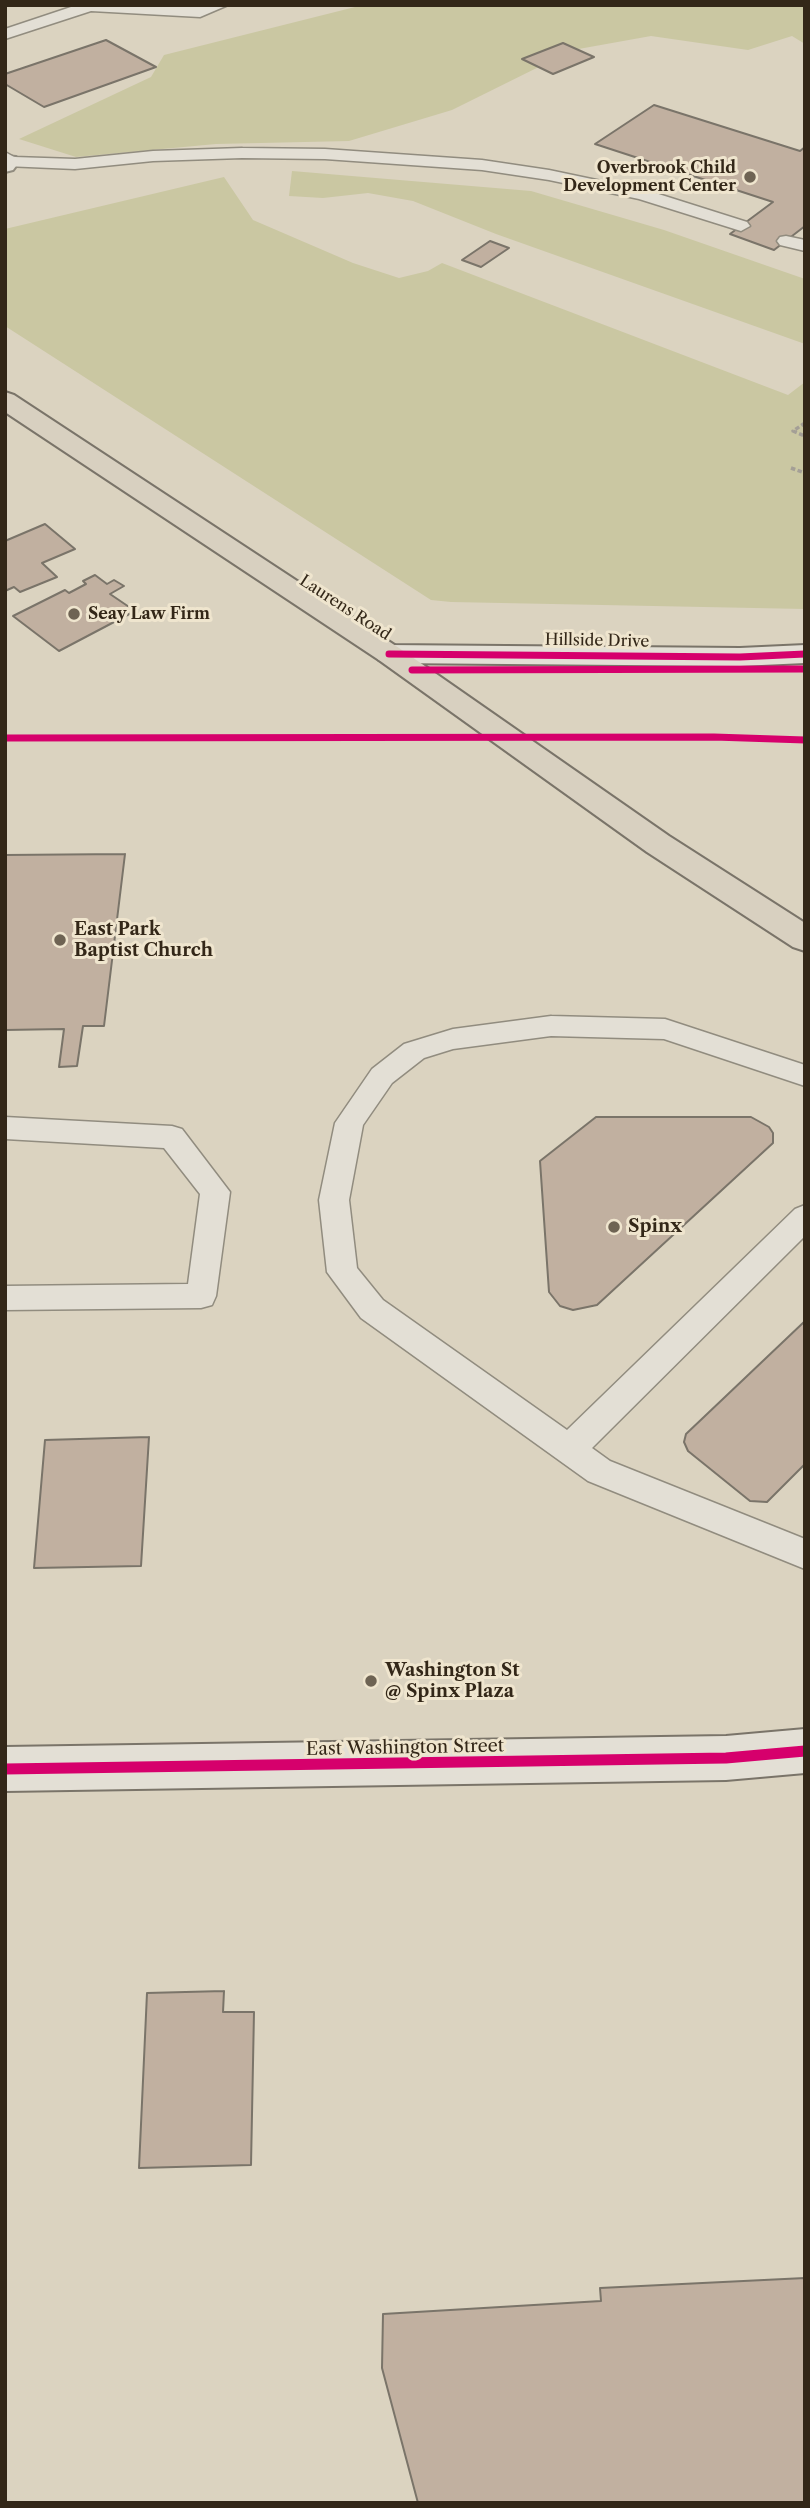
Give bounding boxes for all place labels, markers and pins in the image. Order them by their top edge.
place label: Overbrook Child Development Center [563,158,736,196]
marker: Overbrook Child Development Center [742,169,758,185]
place label: Seay Law Firm [88,604,210,624]
marker: Seay Law Firm [66,606,82,622]
place label: East Park Baptist Church [74,919,213,962]
marker: East Park Baptist Church [52,932,68,948]
place label: Spinx [628,1216,682,1238]
marker: Spinx [606,1219,622,1235]
place label: Washington St @ Spinx Plaza [385,1660,520,1702]
marker: Washington St @ Spinx Plaza [363,1673,379,1689]

